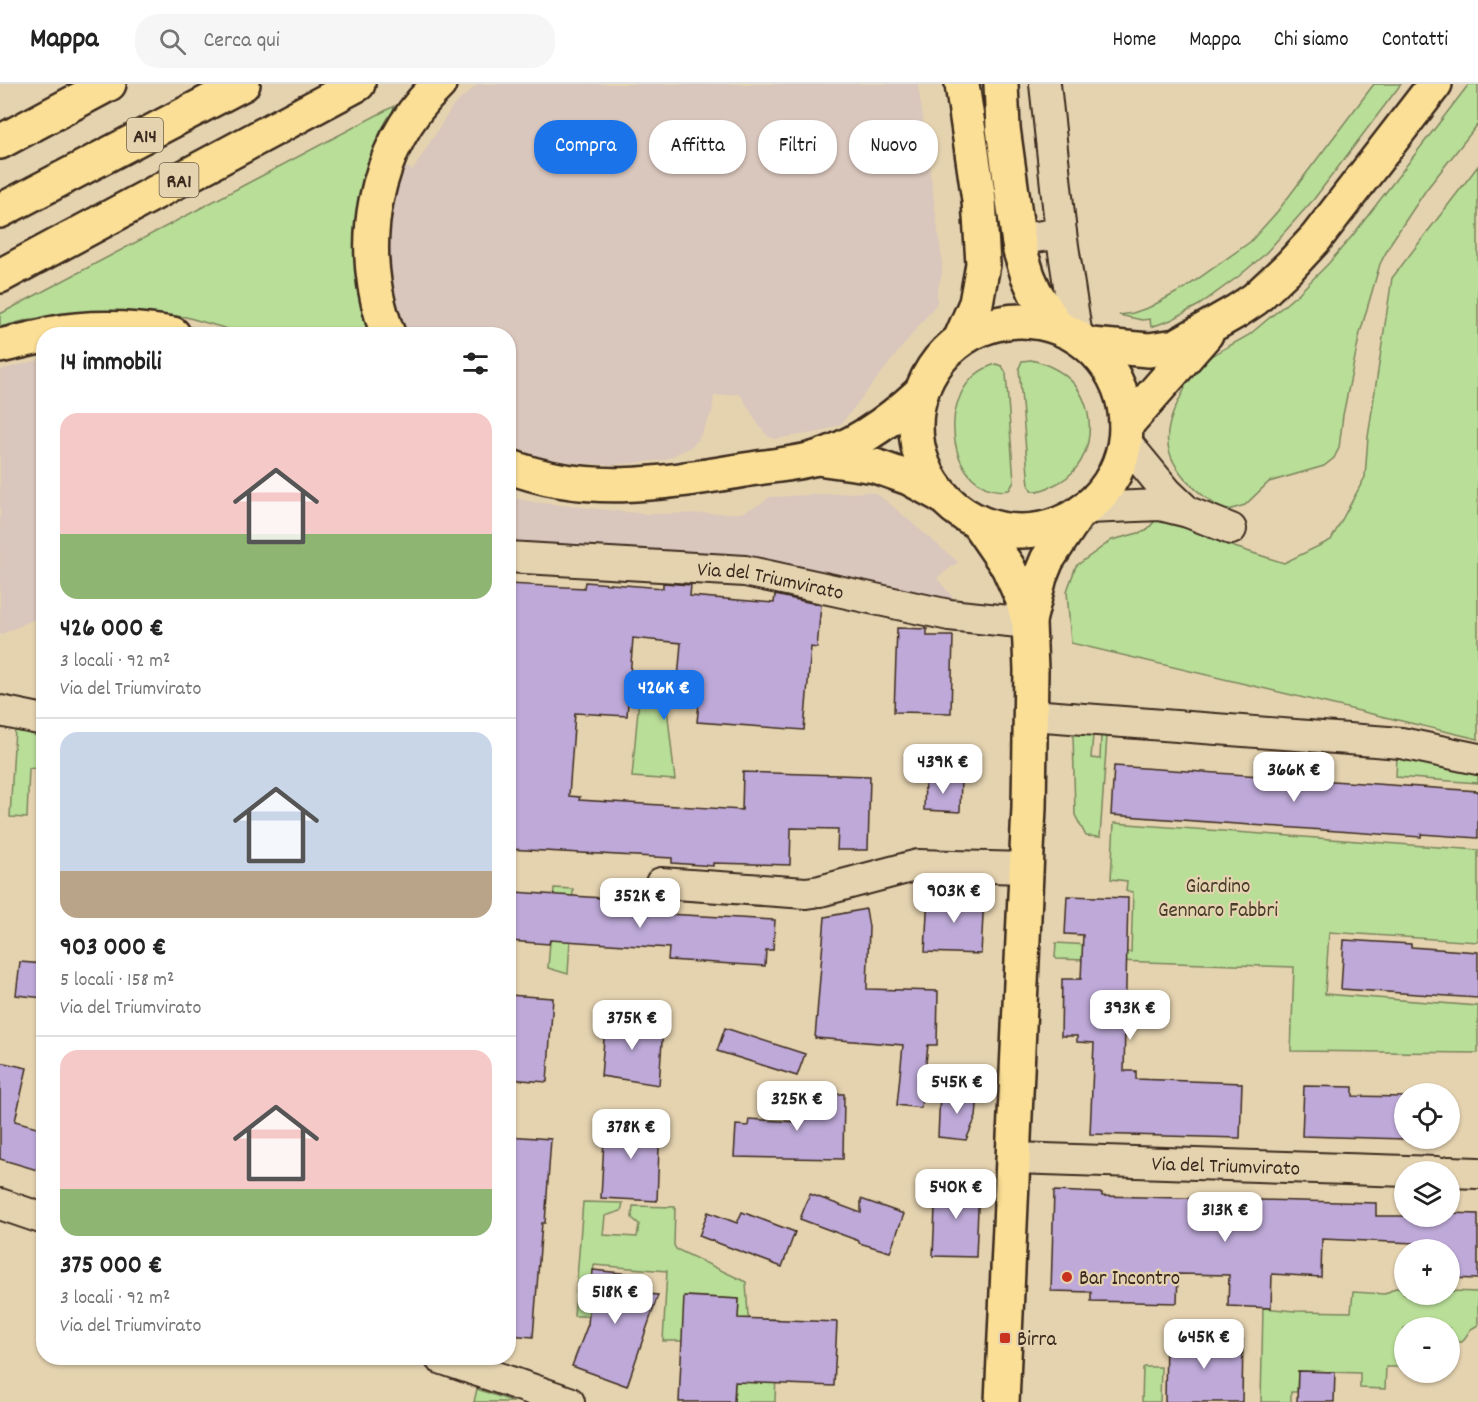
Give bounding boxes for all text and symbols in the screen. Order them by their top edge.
search box [135,14,555,68]
text: Mappa [30,21,99,61]
icon: search [156,25,189,58]
text: Cerca qui [204,26,280,57]
text: Home [1113,26,1156,56]
text: Mappa [1189,26,1241,56]
text: Chi siamo [1274,26,1349,56]
text: Contatti [1382,26,1448,56]
road number: A14 [127,118,163,152]
chip: Compra [534,120,637,174]
chip: Affitta [649,120,746,174]
chip: Filtri [758,120,837,174]
chip: Nuovo [849,120,938,174]
road number: RA1 [160,163,198,197]
text: 14 immobili [60,345,161,382]
icon: filters [459,347,492,380]
icon: home [222,452,330,560]
street label: Via del Triumvirato [696,556,846,610]
text: 426 000 € [60,611,164,648]
text: 3 locali · 92 m² [60,648,170,676]
pin: 426K € [615,670,713,721]
text: 426K € [638,675,690,703]
text: Via del Triumvirato [60,676,201,704]
pin: 439K € [894,744,992,795]
text: 439K € [917,749,969,777]
pin: 366K € [1245,752,1343,803]
text: 366K € [1267,757,1321,785]
icon: home [222,771,330,879]
pin: 903K € [905,873,1003,924]
park label: Giardino Gennaro Fabbri [1158,873,1278,927]
pin: 352K € [591,878,689,929]
text: 903K € [927,878,981,906]
text: 352K € [614,883,666,911]
text: 903 000 € [60,930,167,967]
text: 5 locali · 158 m² [60,967,174,995]
pin: 393K € [1081,990,1179,1041]
text: Via del Triumvirato [60,995,201,1023]
text: 393K € [1104,995,1156,1023]
pin: 375K € [583,1000,681,1051]
text: 375K € [607,1005,657,1033]
pin: 545K € [908,1064,1006,1115]
text: 545K € [931,1069,983,1097]
pin: 325K € [748,1081,846,1132]
map controls [1394,1083,1460,1383]
button: locate [1394,1083,1460,1149]
text: 325K € [771,1086,823,1114]
icon: home [222,1089,330,1197]
pin: 378K € [582,1109,680,1160]
text: 378K € [606,1114,656,1142]
street label: Via del Triumvirato [1151,1151,1300,1185]
button: layers [1394,1161,1460,1227]
pin: 540K € [907,1169,1005,1220]
text: 540K € [929,1174,983,1202]
pin: 313K € [1176,1192,1274,1243]
text: 313K € [1201,1197,1249,1225]
button: + [1394,1239,1460,1305]
text: 375 000 € [60,1248,162,1285]
place label: Bar Incontro [1079,1265,1180,1295]
marker: Bar Incontro [1060,1270,1074,1284]
pin: 518K € [566,1274,664,1325]
text: 518K € [592,1279,638,1307]
text: 3 locali · 92 m² [60,1285,170,1313]
text: Via del Triumvirato [60,1313,201,1341]
button: − [1394,1317,1460,1383]
pin: 645K € [1155,1319,1253,1370]
text: 645K € [1178,1324,1230,1352]
place label: Birra [1017,1326,1057,1356]
marker: Birra [998,1331,1012,1345]

